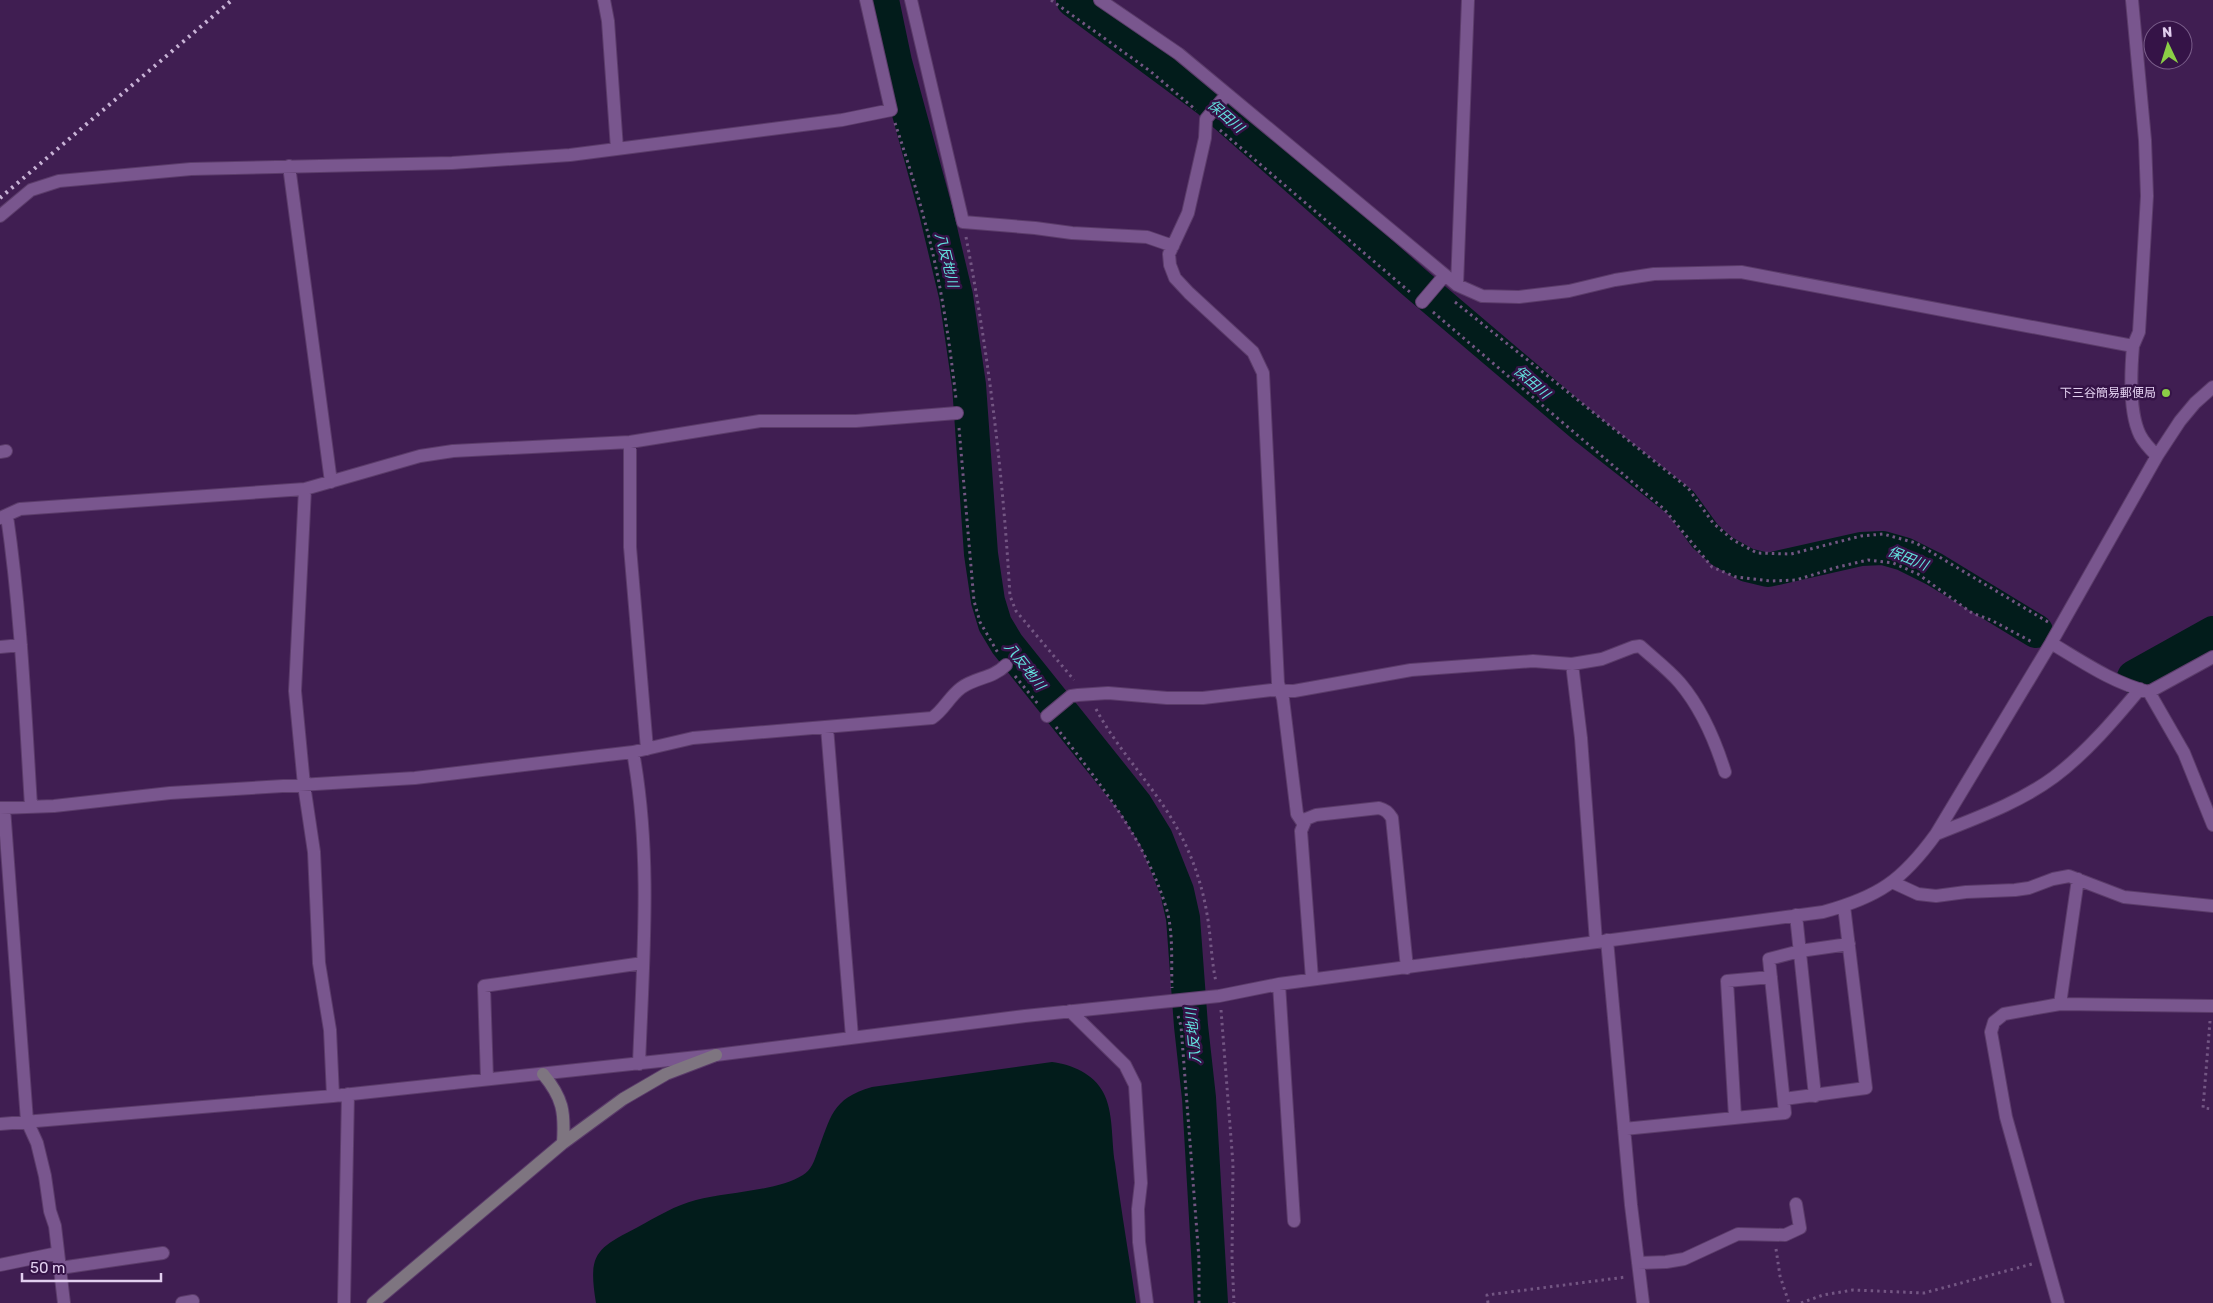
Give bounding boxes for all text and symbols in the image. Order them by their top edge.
north arrow [2143,20,2193,70]
text: N [2162,24,2173,41]
water label: 保田川 [1204,96,1249,138]
water label: 八反地川 [931,231,962,291]
water label: 保田川 [1510,362,1555,404]
place label: 下三谷簡易郵便局 [2060,386,2156,400]
marker: 下三谷簡易郵便局 [2160,387,2172,399]
water label: 保田川 [1885,543,1932,575]
water label: 八反地川 [1001,639,1050,695]
water label: 八反地川 [1182,1005,1204,1065]
scale bar [22,1250,161,1282]
text: 50 m [30,1259,65,1277]

